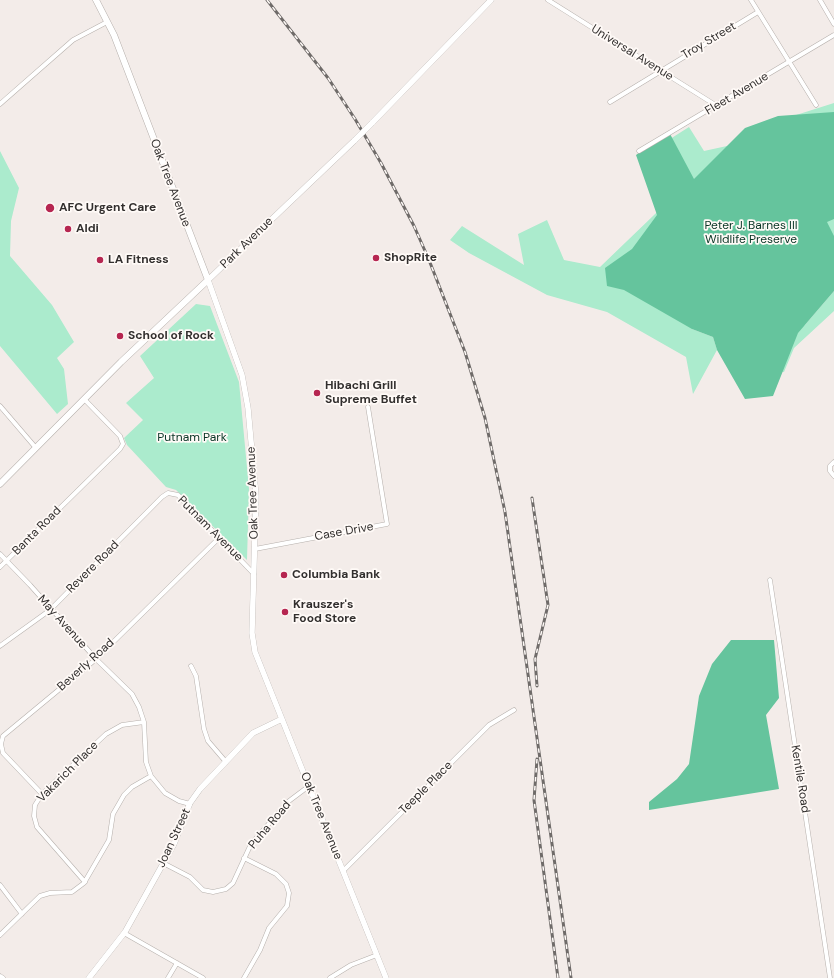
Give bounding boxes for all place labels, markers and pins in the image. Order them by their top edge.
place label: AFC Urgent Care [59,201,156,215]
marker: AFC Urgent Care [44,202,56,214]
place label: Aldi [76,222,99,236]
marker: Aldi [63,224,73,234]
place label: ShopRite [384,251,437,265]
place label: LA Fitness [108,253,169,267]
marker: ShopRite [371,253,381,263]
marker: LA Fitness [95,255,105,265]
place label: School of Rock [128,329,214,343]
marker: School of Rock [115,331,125,341]
place label: Hibachi Grill Supreme Buffet [325,379,417,407]
marker: Hibachi Grill Supreme Buffet [312,388,322,398]
place label: Columbia Bank [292,568,380,582]
marker: Columbia Bank [279,570,289,580]
place label: Krauszer's Food Store [293,598,356,626]
marker: Krauszer's Food Store [280,607,290,617]

